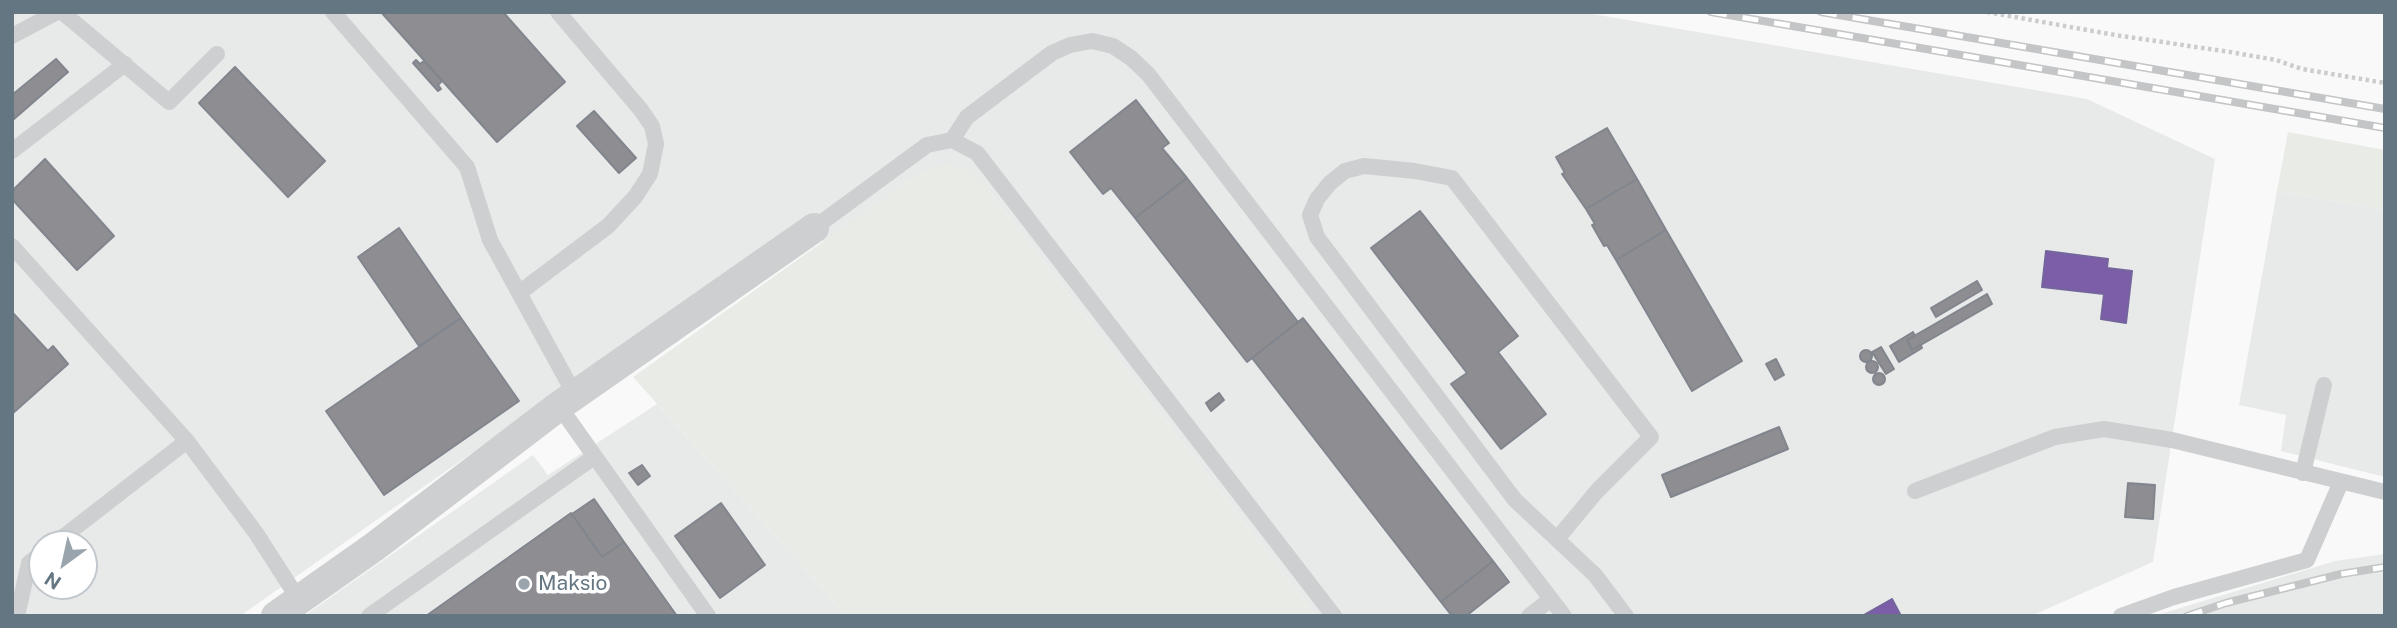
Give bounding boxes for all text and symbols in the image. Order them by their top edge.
north arrow [28,530,98,600]
text: N [40,568,65,594]
place label: Maksio [538,571,607,597]
marker: Maksio [516,576,532,592]

